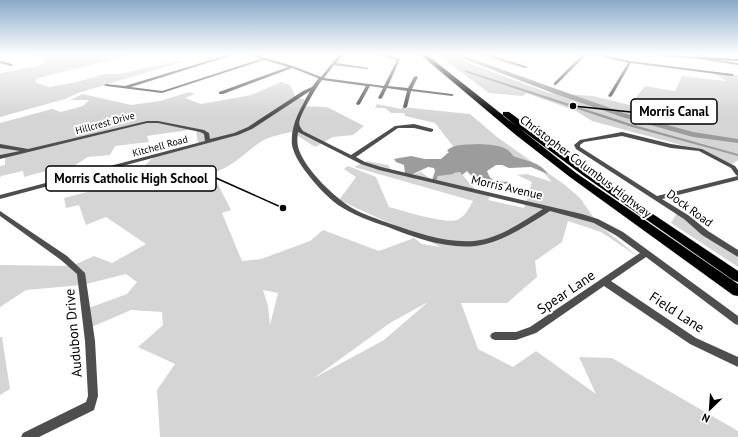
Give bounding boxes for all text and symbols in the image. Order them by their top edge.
callout: Morris Canal [631,99,717,124]
text: Morris Canal [639,103,709,120]
street label: Hillcrest Drive [74,109,136,137]
street label: Christopher Columbus Highway [517,112,655,221]
street label: Kitchell Road [131,132,189,160]
callout: Morris Catholic High School [46,166,216,191]
text: Morris Catholic High School [54,170,208,187]
street label: Morris Avenue [470,172,544,202]
street label: Dock Road [664,186,716,230]
street label: Spear Lane [534,266,598,318]
street label: Audubon Drive [60,288,86,378]
street label: Field Lane [646,288,708,336]
north arrow [690,389,730,429]
text: N [700,410,712,426]

